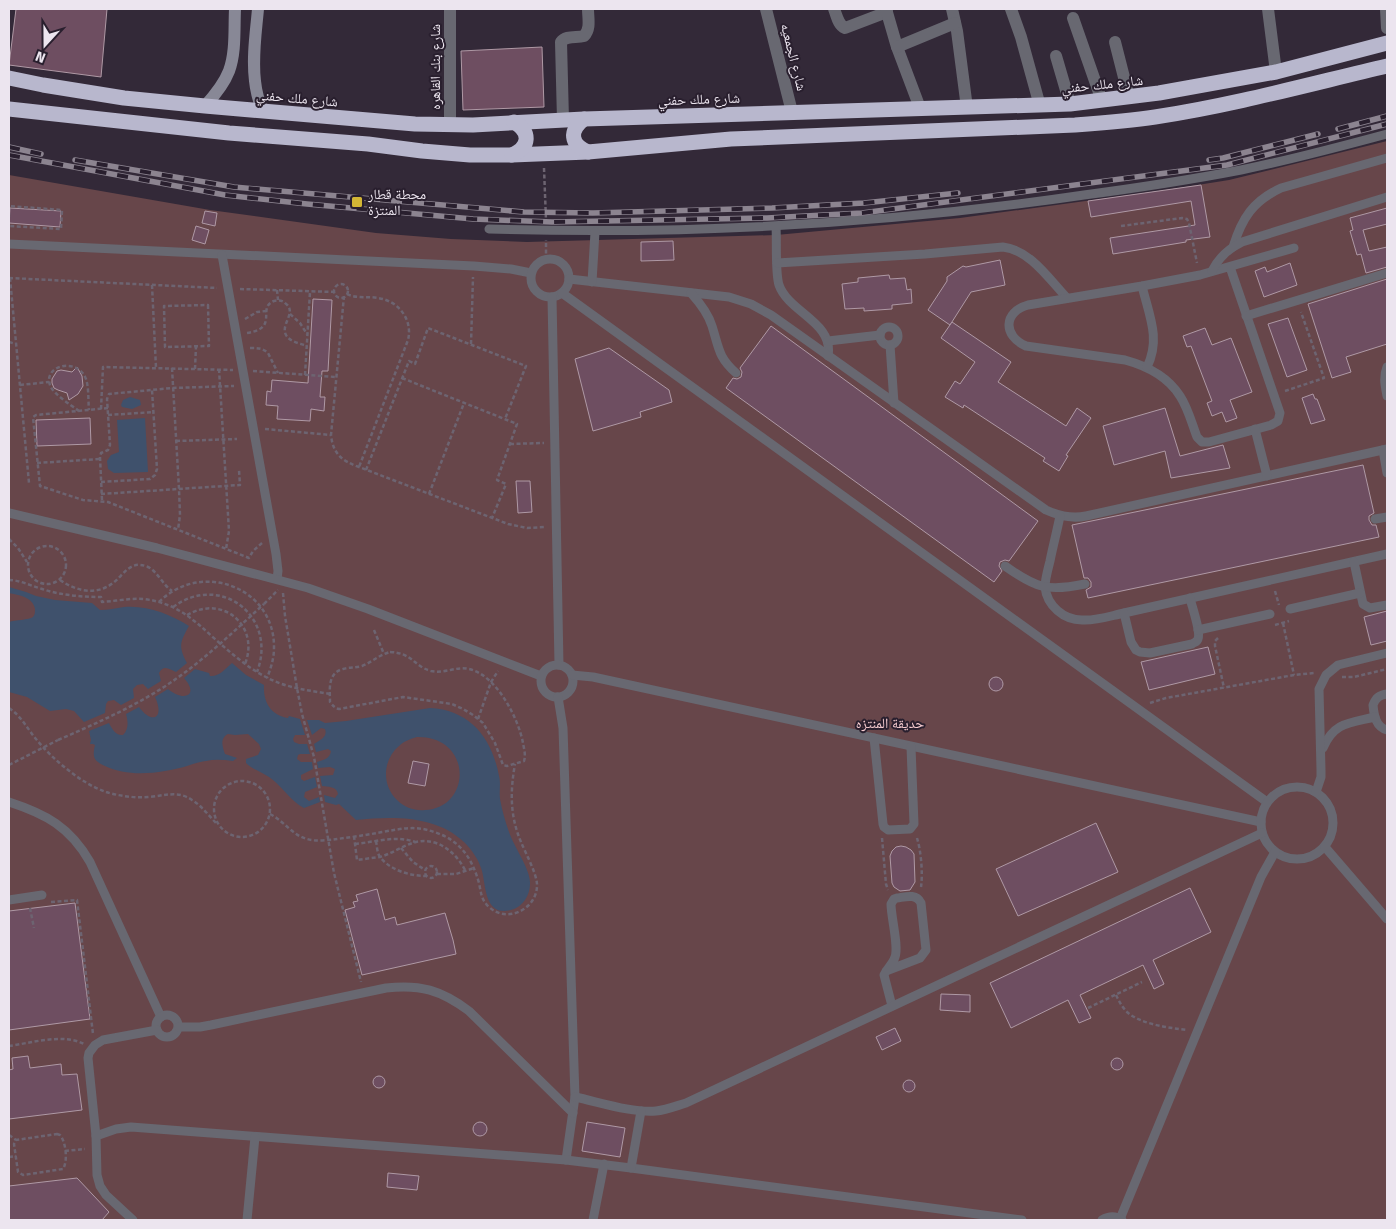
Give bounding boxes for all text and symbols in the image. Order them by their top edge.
north arrow [20,20,70,70]
street label: شارع الجمعيه [776,22,810,93]
street label: شارع بنك القاهره [427,24,445,110]
text: N [33,47,48,66]
street label: شارع ملك حفني [1060,72,1144,100]
street label: شارع ملك حفني [255,86,339,113]
street label: شارع ملك حفني [658,90,740,112]
place label: محطة قطار المنتزة [367,186,426,219]
marker: محطة قطار المنتزة [350,195,364,209]
park label: حديقة المنتزه [856,715,924,732]

